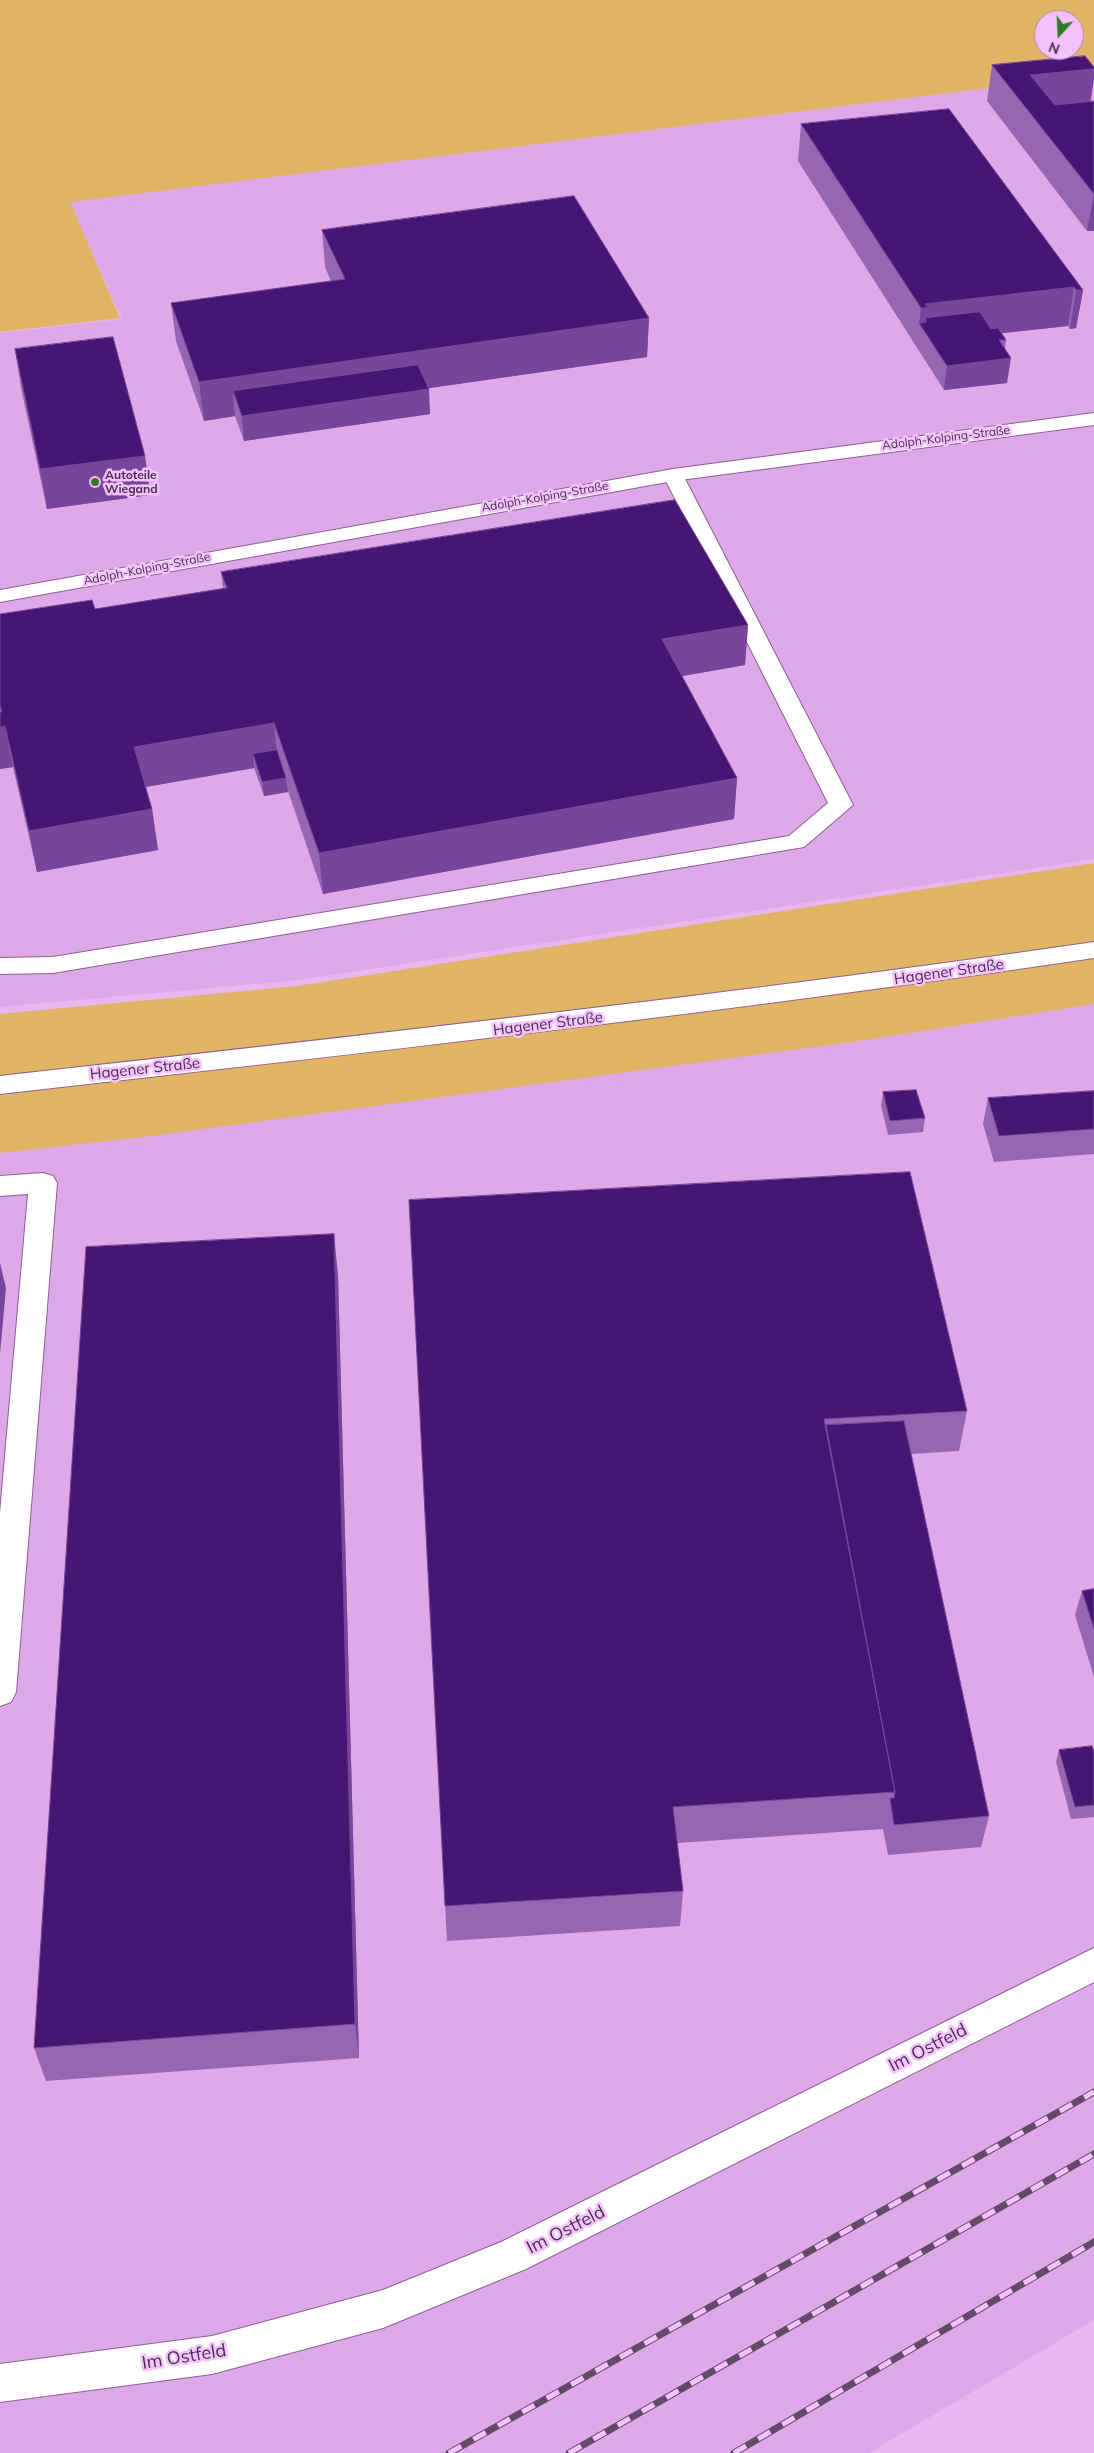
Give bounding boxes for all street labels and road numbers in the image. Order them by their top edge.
street label: Adolph-Kolping-Straße [881,423,1011,453]
street label: Adolph-Kolping-Straße [480,479,610,515]
street label: Adolph-Kolping-Straße [82,550,212,588]
street label: Hagener Straße [893,955,1005,989]
street label: Hagener Straße [492,1008,604,1040]
street label: Hagener Straße [89,1054,201,1084]
street label: Im Ostfeld [885,2019,971,2077]
street label: Im Ostfeld [523,2201,609,2259]
street label: Im Ostfeld [140,2340,228,2374]

